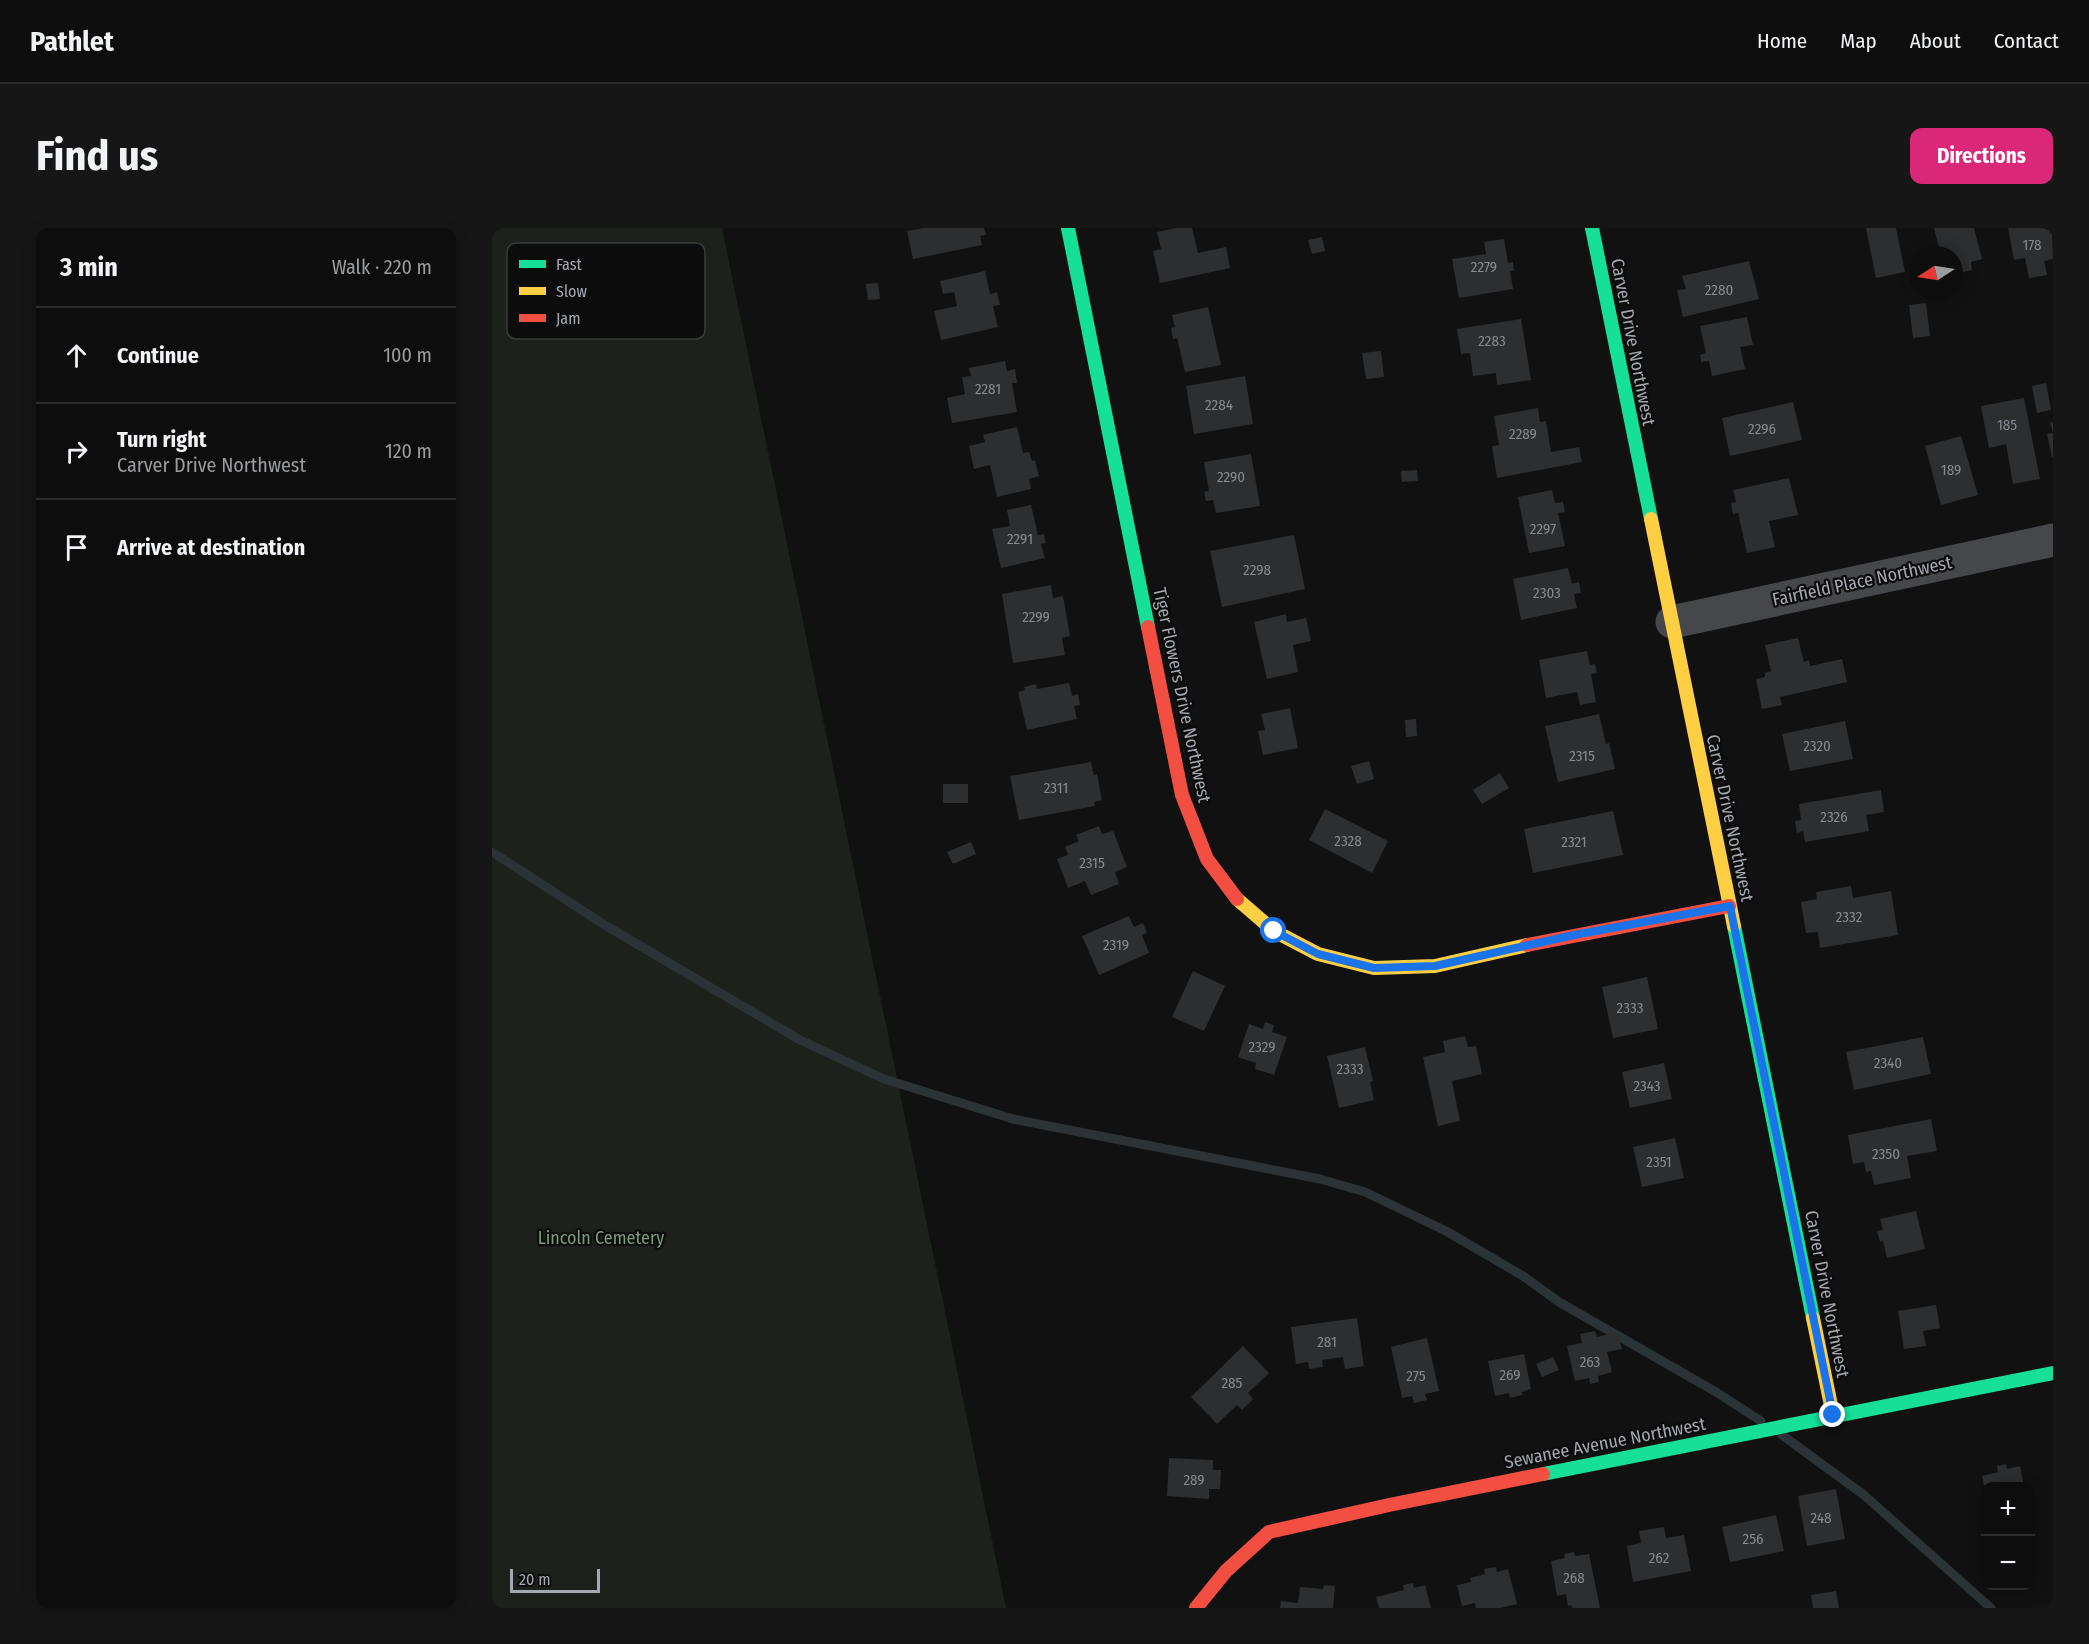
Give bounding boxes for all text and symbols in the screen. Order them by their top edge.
text: Pathlet [30,25,114,58]
text: Home [1757,28,1807,54]
text: Map [1840,28,1877,54]
text: About [1910,28,1961,54]
text: Contact [1994,28,2059,54]
button: Directions [1910,128,2053,184]
text: Find us [36,131,158,181]
house number: 178 [2022,236,2042,254]
legend [507,243,705,339]
north arrow [1909,246,1963,300]
text: 3 min [60,252,118,283]
text: Walk · 220 m [332,255,432,279]
text: Fast [556,255,583,274]
street label: Carver Drive Northwest [1606,256,1660,428]
house number: 2279 [1471,258,1497,276]
house number: 2280 [1705,281,1733,299]
text: Slow [556,282,587,301]
text: Jam [556,309,581,328]
house number: 2283 [1478,332,1506,350]
icon: ahead [60,339,93,372]
text: Continue [117,342,199,369]
text: 100 m [383,343,432,367]
house number: 2281 [975,380,1001,398]
house number: 2284 [1205,396,1233,414]
house number: 185 [1997,416,2017,434]
house number: 2296 [1748,420,1776,438]
house number: 2289 [1509,425,1537,443]
text: Turn right [117,426,206,453]
icon: right [60,435,93,468]
text: 120 m [385,439,432,463]
text: Carver Drive Northwest [117,453,306,477]
house number: 189 [1941,461,1961,479]
house number: 2290 [1217,468,1245,486]
house number: 2297 [1530,520,1556,538]
house number: 2291 [1007,530,1033,548]
icon: arrive [60,531,93,564]
text: Arrive at destination [117,534,305,561]
street label: Fairfield Place Northwest [1770,551,1954,611]
house number: 2298 [1243,561,1271,579]
house number: 2303 [1533,584,1561,602]
street label: Tiger Flowers Drive Northwest [1148,585,1216,805]
house number: 2299 [1022,608,1050,626]
street label: Carver Drive Northwest [1702,733,1758,904]
house number: 2320 [1803,737,1831,755]
house number: 2315 [1569,747,1595,765]
house number: 2311 [1044,779,1068,797]
house number: 2326 [1820,808,1848,826]
house number: 2328 [1334,832,1362,850]
house number: 2321 [1561,833,1587,851]
house number: 2315 [1079,854,1105,872]
house number: 2332 [1836,908,1863,926]
route start [1260,917,1286,943]
house number: 2319 [1103,936,1129,954]
house number: 2333 [1617,999,1644,1017]
house number: 2329 [1248,1038,1276,1056]
house number: 2340 [1874,1054,1902,1072]
house number: 2333 [1337,1060,1364,1078]
house number: 2343 [1633,1077,1661,1095]
house number: 2350 [1872,1145,1900,1163]
house number: 2351 [1646,1153,1672,1171]
street label: Carver Drive Northwest [1800,1208,1854,1380]
park label: Lincoln Cemetery [538,1227,664,1249]
house number: 281 [1317,1333,1337,1351]
house number: 263 [1580,1353,1601,1371]
house number: 269 [1499,1366,1521,1384]
house number: 275 [1406,1367,1426,1385]
house number: 285 [1221,1374,1243,1392]
route end [1819,1401,1845,1427]
street label: Sewanee Avenue Northwest [1503,1413,1707,1473]
house number: 289 [1183,1471,1205,1489]
map controls [1981,1482,2035,1590]
button: + [1981,1482,2035,1536]
house number: 248 [1810,1509,1832,1527]
house number: 256 [1743,1530,1763,1548]
button: − [1981,1536,2035,1590]
house number: 262 [1649,1549,1670,1567]
scale bar [510,1566,600,1594]
house number: 268 [1563,1569,1585,1587]
text: 20 m [519,1570,550,1589]

